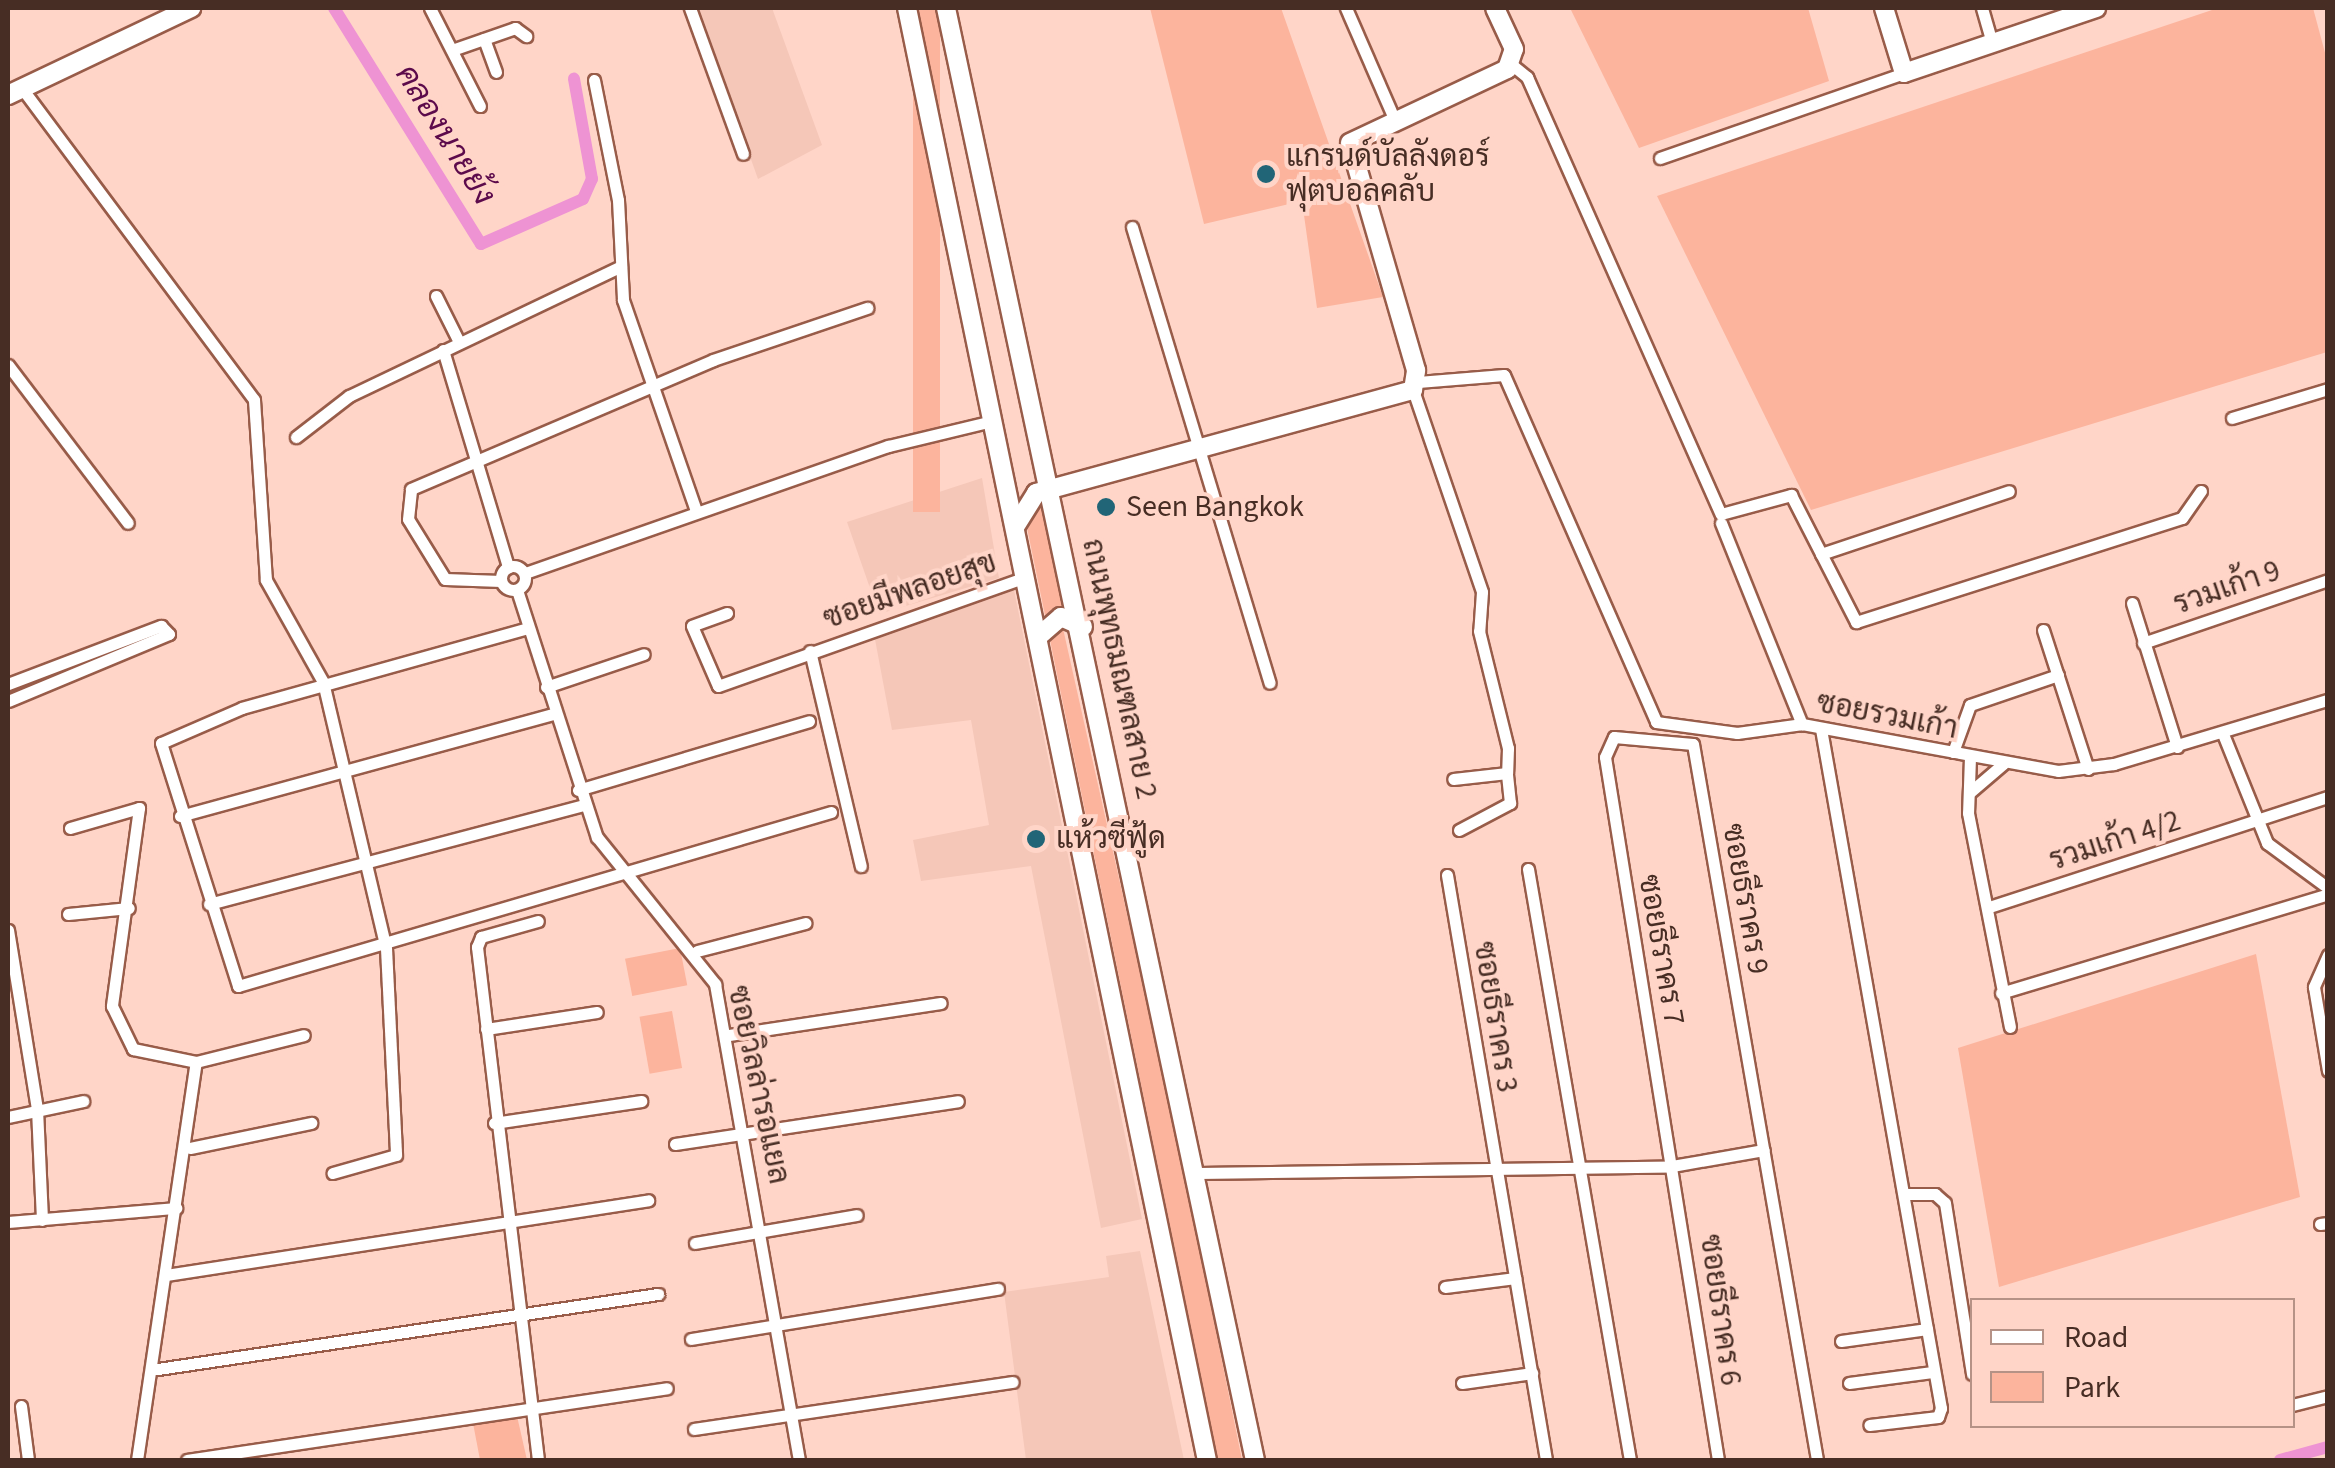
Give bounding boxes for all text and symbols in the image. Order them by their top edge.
water label: คลองนายย้ง [387,58,503,212]
place label: แกรนด์บัลลังดอร์ ฟุตบอลคลับ [1286,139,1490,210]
marker: แกรนด์บัลลังดอร์ ฟุตบอลคลับ [1255,163,1277,185]
place label: Seen Bangkok [1126,489,1304,525]
marker: Seen Bangkok [1095,496,1117,518]
street label: ถนนพุทธมณฑลสาย 2 [1074,536,1164,802]
street label: ซอยมีพลอยสุข [819,545,1001,637]
street label: รวมเก้า 9 [2169,553,2285,623]
street label: ซอยรวมเก้า [1814,685,1960,747]
street label: รวมเก้า 4/2 [2045,803,2185,879]
place label: แห้วซีฟู้ด [1056,821,1166,857]
street label: ซอยธีราคร 9 [1714,821,1776,977]
marker: แห้วซีฟู้ด [1025,828,1047,850]
street label: ซอยธีราคร 7 [1630,872,1692,1028]
street label: ซอยธีราคร 3 [1465,939,1525,1095]
street label: ซอยวิลล่ารอแยล [719,982,797,1188]
street label: ซอยธีราคร 6 [1692,1232,1748,1388]
legend [1970,1298,2295,1428]
text: Road [2064,1316,2128,1359]
text: Park [2064,1366,2120,1409]

